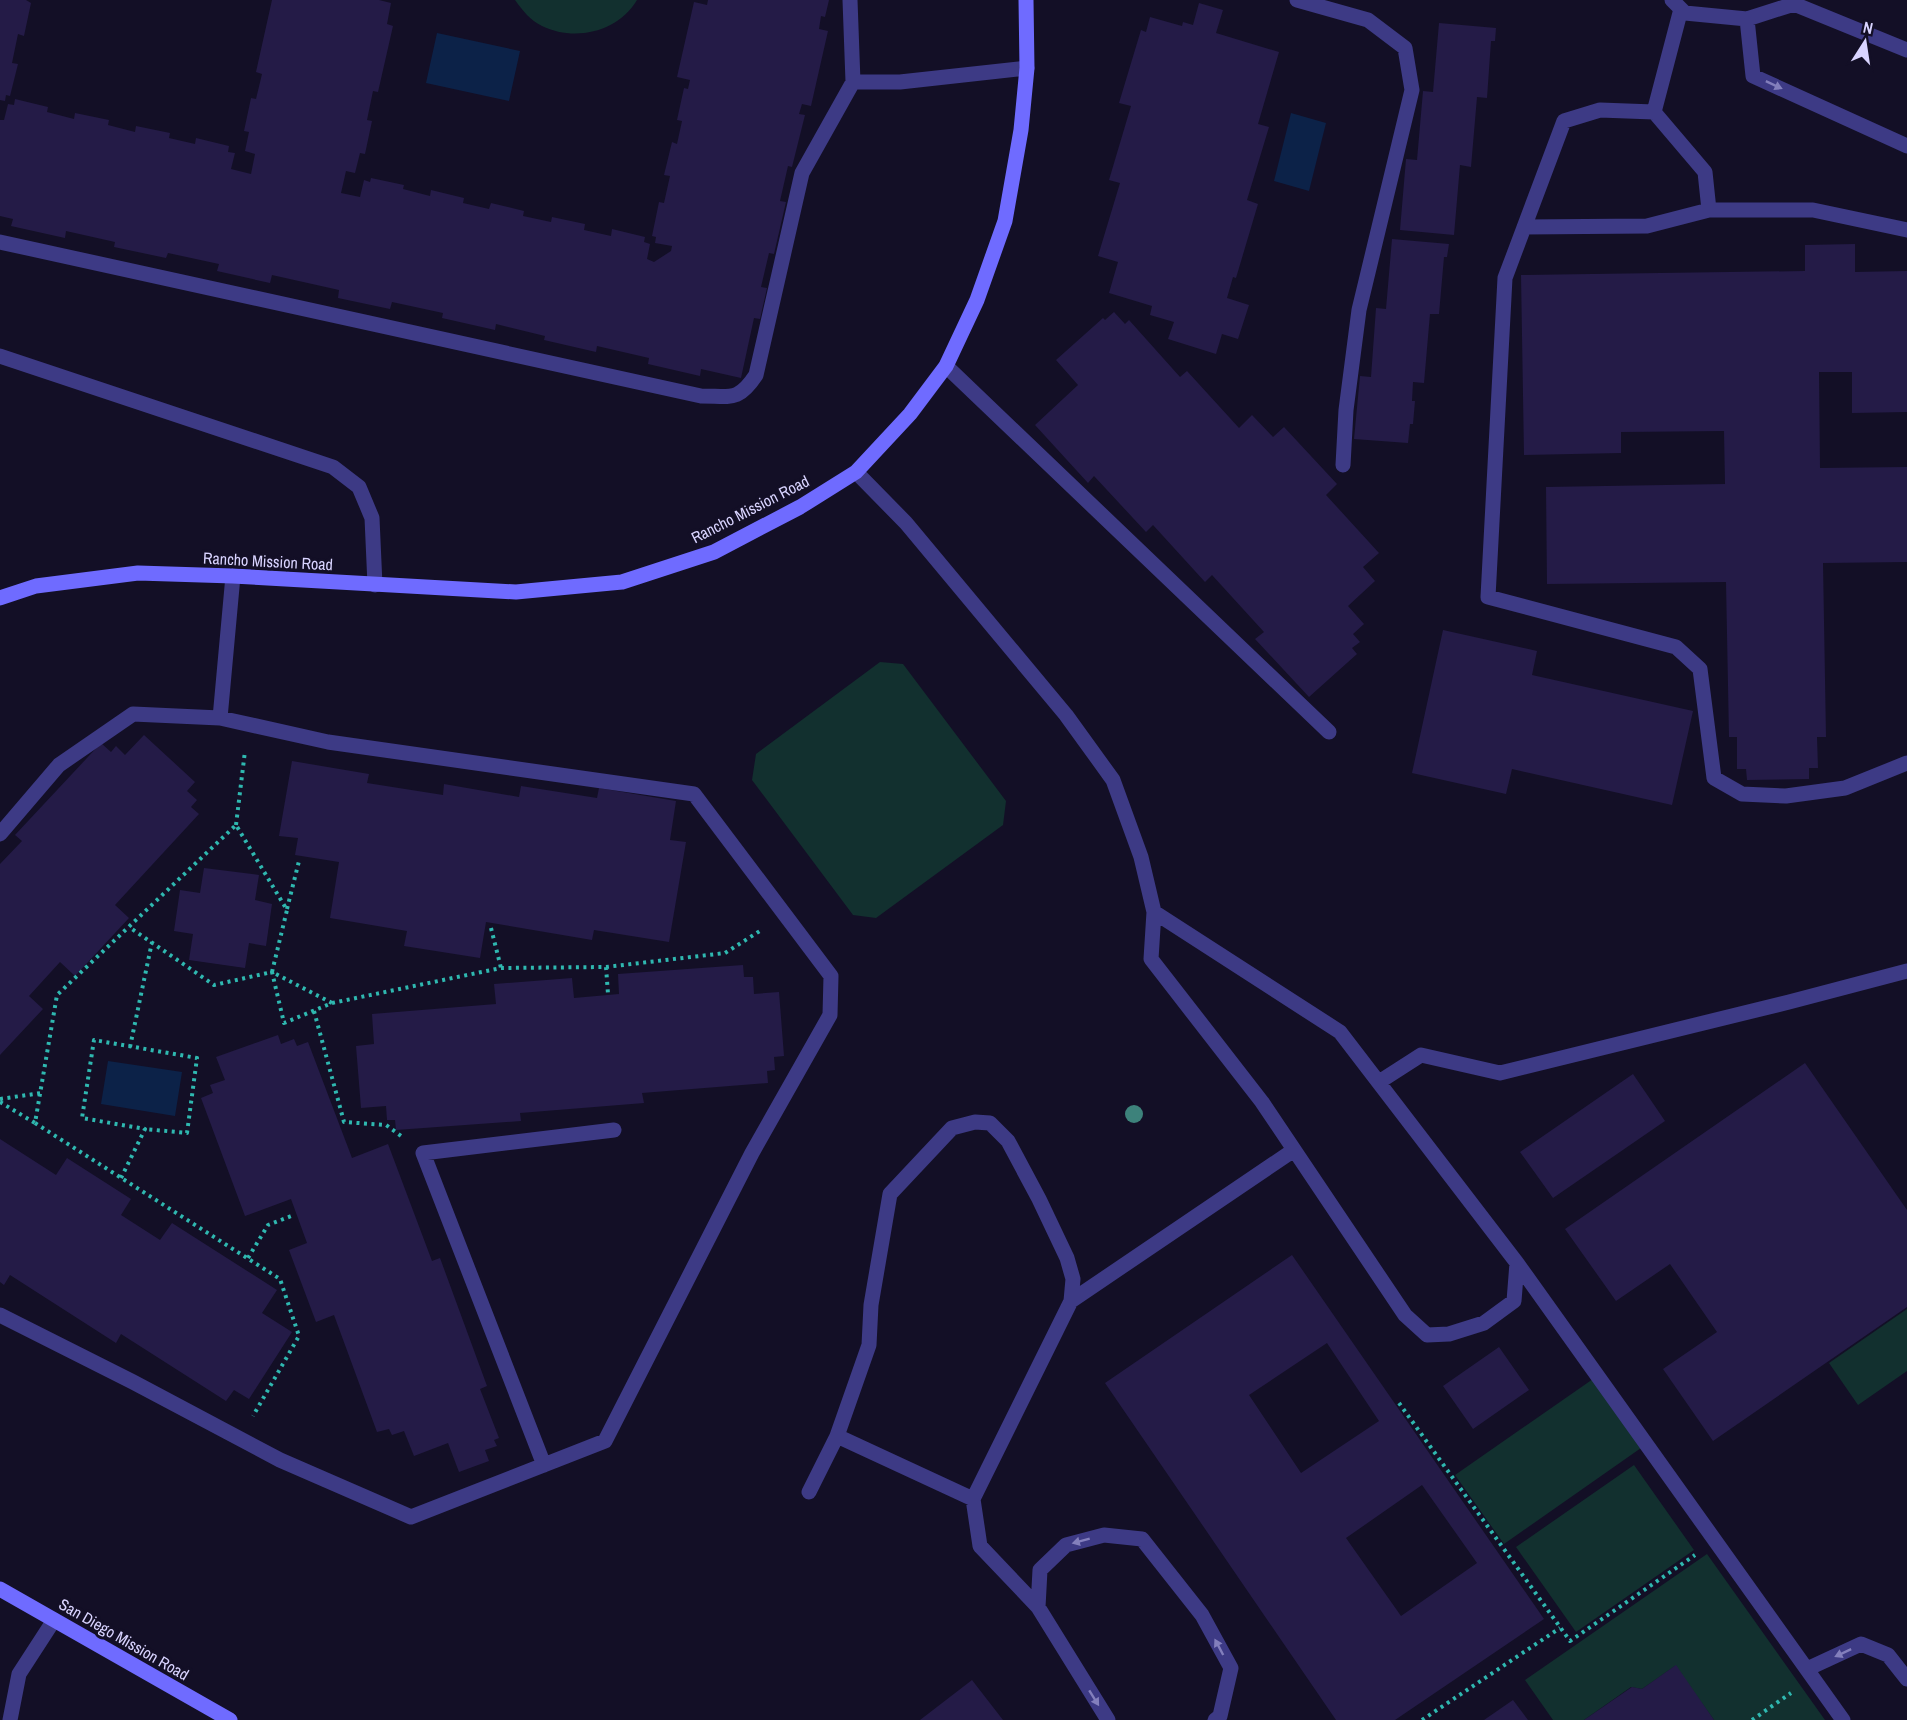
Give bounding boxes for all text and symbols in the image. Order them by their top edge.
north arrow [1835,12,1895,72]
text: N [1861,16,1875,39]
one-way arrow [1765,81,1782,90]
street label: Rancho Mission Road [687,470,813,548]
street label: Rancho Mission Road [203,547,333,575]
one-way arrow [1072,1537,1090,1547]
street label: San Diego Mission Road [55,1593,193,1685]
one-way arrow [1214,1638,1224,1655]
one-way arrow [1835,1648,1852,1657]
one-way arrow [1089,1690,1100,1706]

